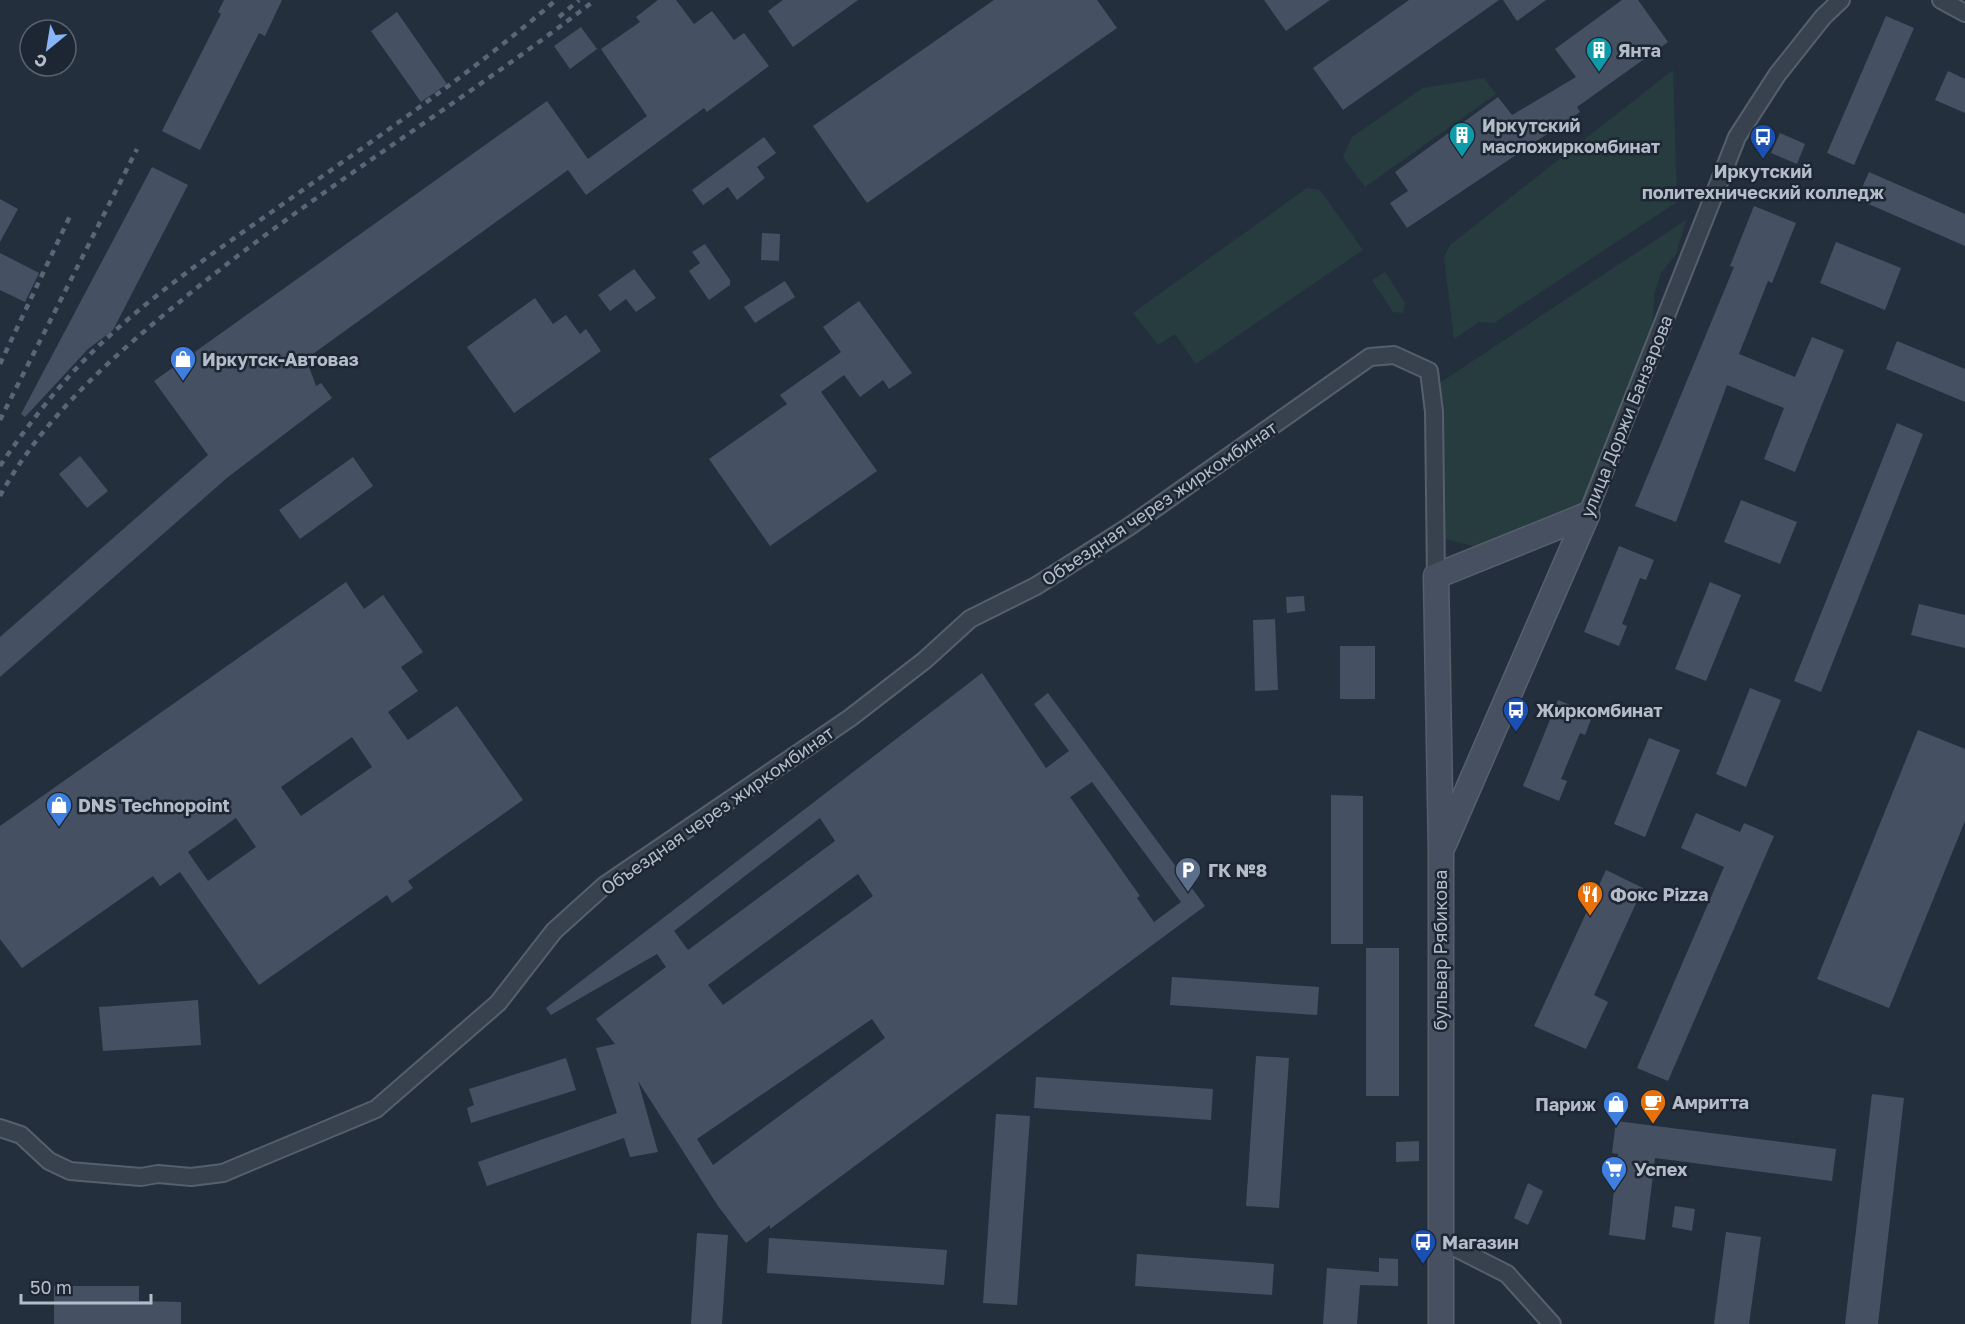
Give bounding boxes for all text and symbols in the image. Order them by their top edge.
north arrow [18,18,78,78]
building icon: Янта [1584,35,1614,73]
place label: Янта [1618,39,1661,61]
text: С [31,49,50,72]
place label: Иркутский масложиркомбинат [1482,114,1660,157]
building icon: Иркутский масложиркомбинат [1447,120,1477,158]
bus stop icon: Иркутский политехнический колледж [1748,122,1778,160]
place label: Иркутский политехнический колледж [1642,160,1884,203]
street label: улица Доржи Банзарова [1575,311,1677,521]
shop icon: Иркутск-Автоваз [168,344,198,382]
place label: Иркутск-Автоваз [202,348,359,370]
street label: Объездная через жиркомбинат [1037,416,1281,590]
bus stop icon: Жиркомбинат [1501,695,1531,733]
place label: Жиркомбинат [1536,699,1663,721]
street label: Объездная через жиркомбинат [596,721,838,899]
shop icon: DNS Technopoint [44,790,74,828]
place label: DNS Technopoint [78,794,230,816]
parking icon: ГК №8 [1173,855,1203,893]
place label: ГК №8 [1208,859,1267,881]
street label: бульвар Рябикова [1429,870,1451,1030]
restaurant icon: Фокс Pizza [1575,879,1605,917]
place label: Фокс Pizza [1610,883,1708,905]
cafe icon: Амритта [1638,1087,1668,1125]
shop icon: Париж [1601,1089,1631,1127]
place label: Амритта [1672,1091,1749,1113]
place label: Париж [1535,1093,1596,1115]
supermarket icon: Успех [1599,1154,1629,1192]
place label: Успех [1634,1158,1688,1180]
bus stop icon: Магазин [1408,1227,1438,1265]
place label: Магазин [1442,1231,1519,1253]
scale bar [21,1267,152,1305]
text: 50 m [30,1276,72,1298]

